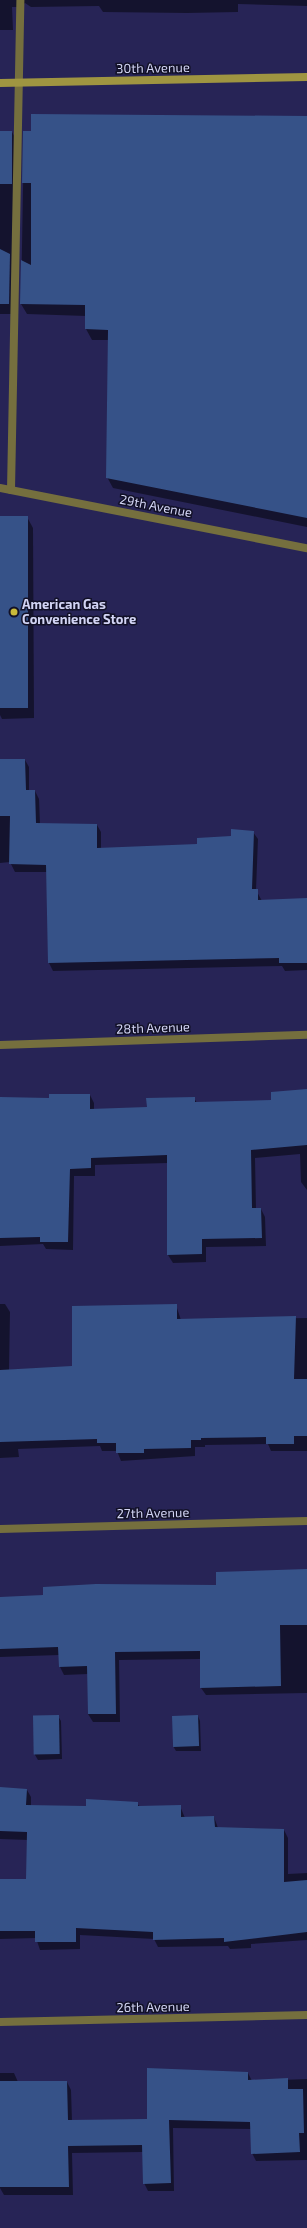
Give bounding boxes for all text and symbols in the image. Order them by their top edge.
street label: 30th Avenue [116,60,190,76]
street label: 29th Avenue [118,491,194,521]
place label: American Gas Convenience Store [22,597,136,628]
marker: American Gas Convenience Store [9,607,19,617]
street label: 28th Avenue [116,1019,190,1037]
street label: 27th Avenue [116,1505,190,1521]
street label: 26th Avenue [116,1999,190,2015]

